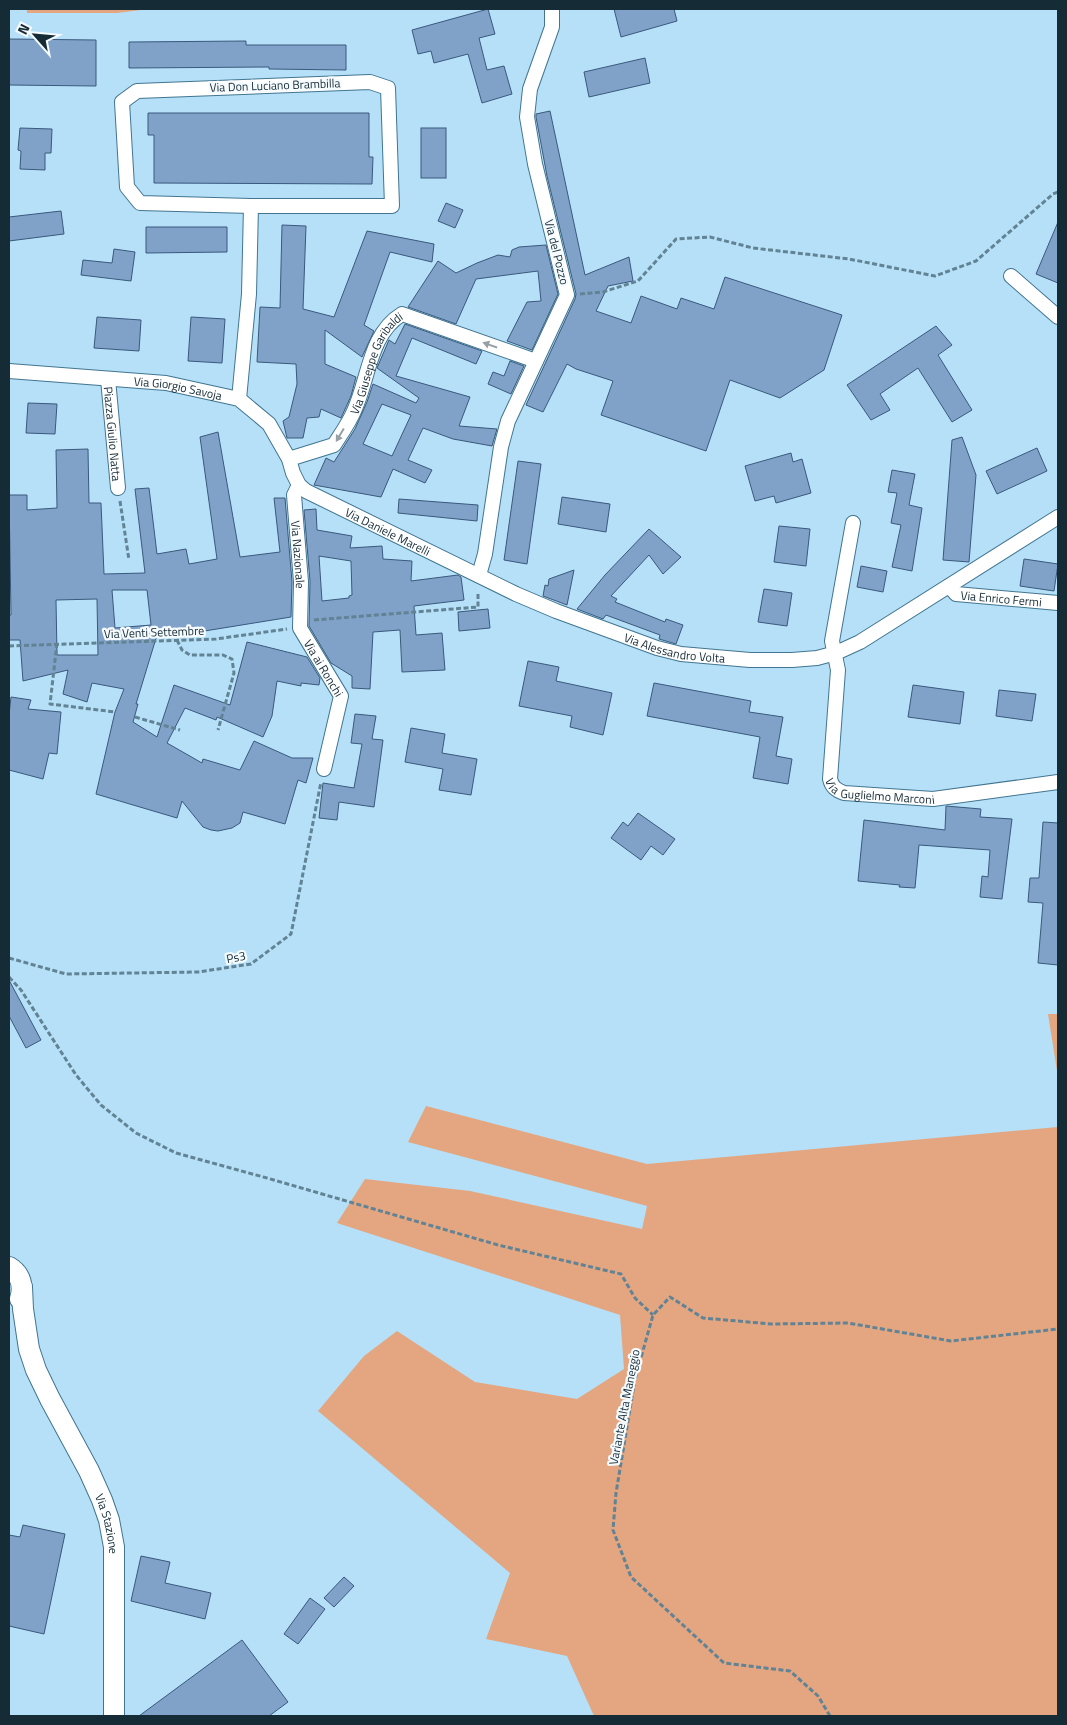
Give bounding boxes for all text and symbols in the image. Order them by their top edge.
north arrow [10,10,60,60]
text: N [11,20,35,38]
street label: Via Don Luciano Brambilla [209,73,341,97]
street label: Via del Pozzo [540,217,574,287]
street label: Via Giuseppe Garibaldi [344,307,406,417]
one-way arrow [482,341,497,349]
street label: Via Giorgio Savoja [133,371,224,405]
street label: Piazza Giulio Natta [99,386,127,482]
one-way arrow [335,429,344,442]
street label: Via Daniele Marelli [342,502,434,560]
street label: Via Nazionale [287,520,311,589]
street label: Via Enrico Fermi [960,585,1043,611]
street label: Via Venti Settembre [104,621,204,643]
street label: Via Alessandro Volta [622,627,726,667]
street label: Via ai Ronchi [299,636,349,700]
street label: Via Guglielmo Marconi [821,775,936,809]
street label: Ps3 [225,946,247,968]
street label: Variante Alta Maneggio [603,1348,645,1466]
street label: Via Stazione [91,1490,124,1554]

